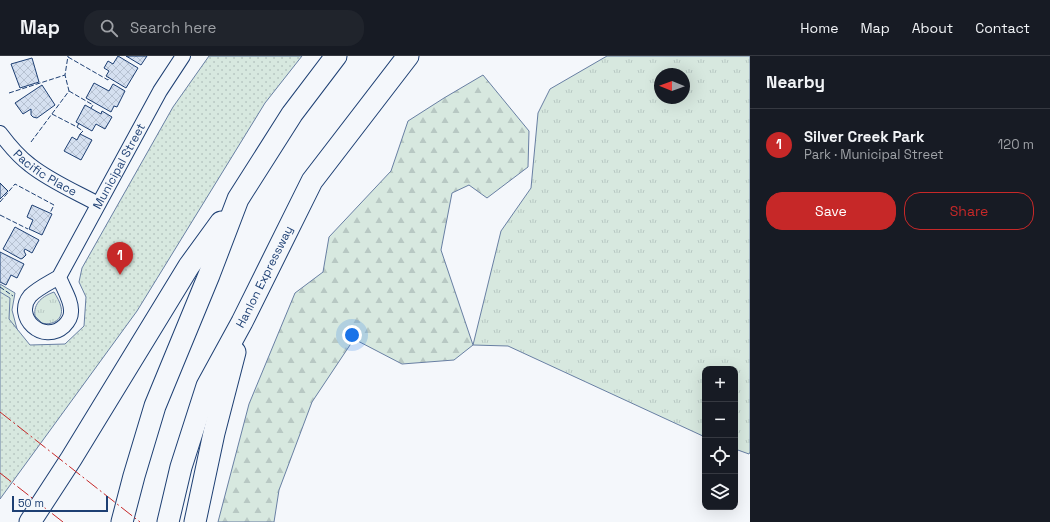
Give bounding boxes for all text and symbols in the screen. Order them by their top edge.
search box [84,10,364,46]
text: Map [20,15,60,40]
icon: search [98,17,120,39]
text: Search here [130,18,216,37]
text: Home [800,19,838,37]
text: Map [860,19,890,37]
text: About [912,19,953,37]
text: Contact [975,19,1030,37]
north arrow [654,68,690,104]
text: Nearby [766,71,825,93]
street label: Municipal Street [89,120,149,212]
text: Silver Creek Park [804,127,924,146]
text: 1 [776,136,782,153]
text: 120 m [998,136,1034,153]
street label: Pacific Place [10,146,80,200]
text: Park · Municipal Street [804,146,944,163]
button: Save [766,192,896,230]
button: Share [904,192,1034,230]
street label: Hanlon Expressway [232,223,297,331]
pin: 1 [107,242,133,275]
your location [342,325,362,345]
map controls [702,366,738,510]
button: + [702,366,738,402]
button: − [702,402,738,438]
button: locate [702,438,738,474]
button: layers [702,474,738,510]
scale bar [12,494,108,513]
text: 50 m [18,496,44,510]

